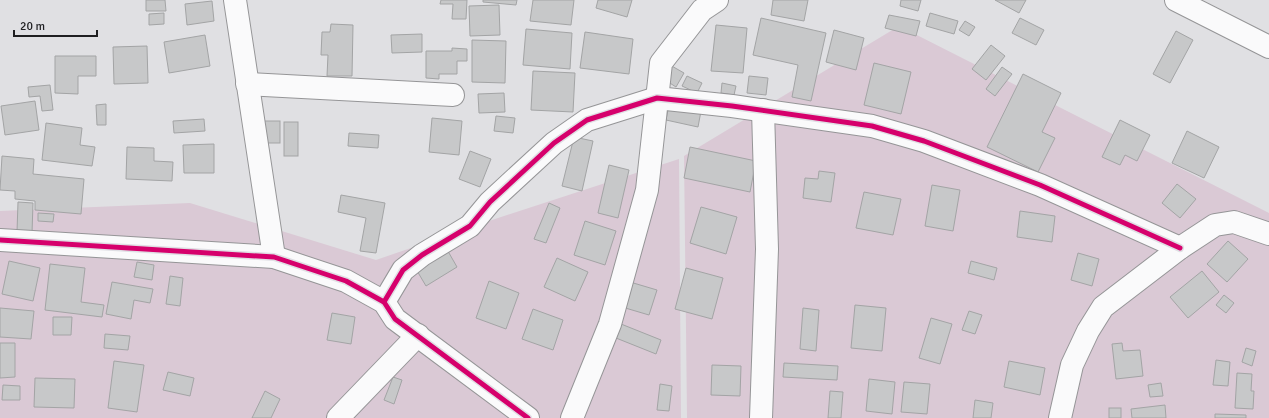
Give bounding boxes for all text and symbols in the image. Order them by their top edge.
scale bar [14,12,97,38]
text: 20 m [20,19,45,34]

